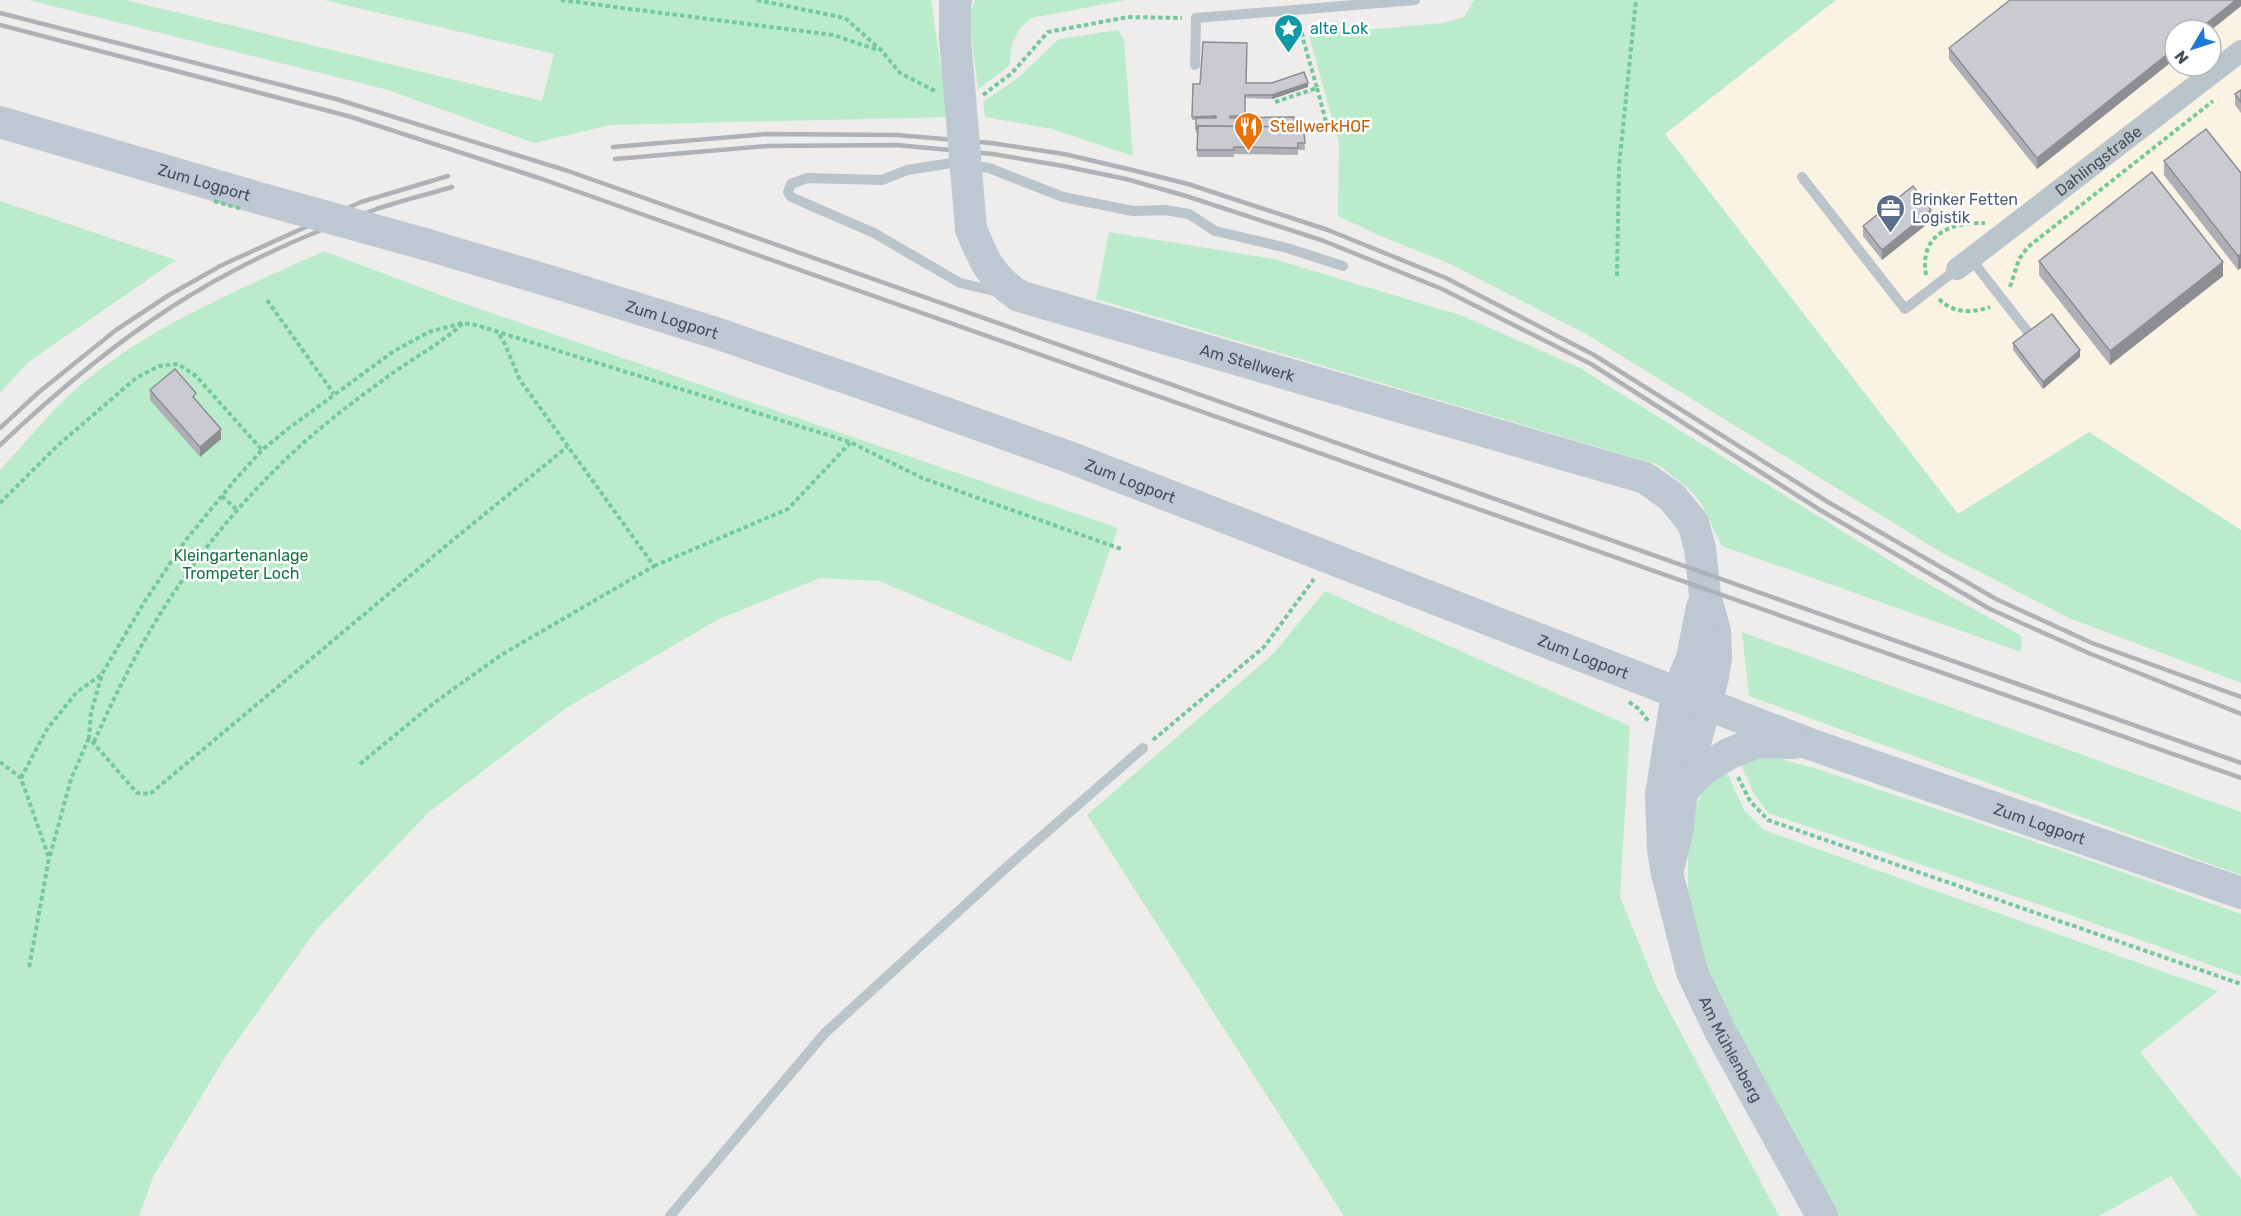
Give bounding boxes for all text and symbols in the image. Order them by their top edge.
place icon: alte Lok [1273,12,1305,54]
north arrow [2163,18,2223,78]
place label: alte Lok [1310,19,1369,38]
text: N [2171,47,2193,68]
restaurant icon: StellwerkHOF [1233,110,1265,152]
place label: StellwerkHOF [1270,117,1370,136]
street label: Dahlingstraße [2051,121,2145,200]
street label: Zum Logport [156,159,253,205]
place label: Brinker Fetten Logistik [1912,190,2018,227]
office icon: Brinker Fetten Logistik [1875,192,1907,234]
street label: Zum Logport [623,296,721,343]
street label: Am Stellwerk [1198,340,1298,385]
street label: Zum Logport [1082,455,1178,507]
park label: Kleingartenanlage Trompeter Loch [173,546,309,583]
street label: Zum Logport [1535,630,1632,683]
street label: Zum Logport [1991,799,2088,848]
street label: Am Mühlenberg [1695,993,1767,1105]

